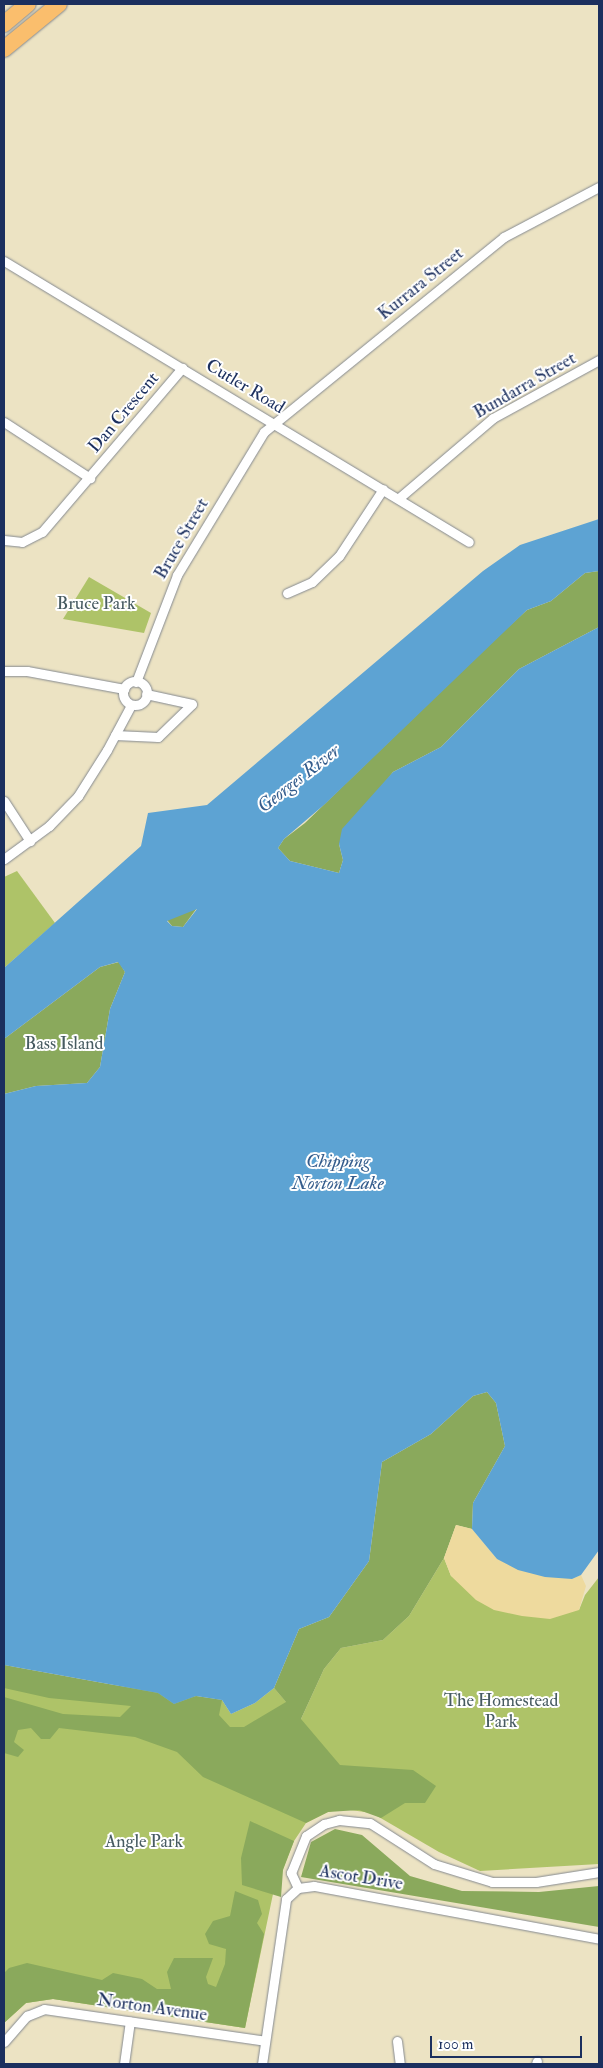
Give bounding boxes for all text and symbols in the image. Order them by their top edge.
street label: Kurrara Street [374,243,468,325]
street label: Bundarra Street [470,348,580,424]
street label: Cutler Road [202,355,288,419]
street label: Dan Crescent [84,368,164,458]
street label: Bruce Street [150,495,214,583]
park label: Bruce Park [56,593,136,615]
water label: Georges River [253,740,345,818]
park label: Bass Island [25,1033,103,1055]
water label: Chipping Norton Lake [292,1151,384,1195]
park label: The Homestead Park [444,1691,558,1734]
park label: Angle Park [105,1831,183,1853]
street label: Ascot Drive [318,1861,404,1895]
street label: Norton Avenue [96,1990,208,2026]
scale bar [433,2026,586,2058]
text: 100 m [438,2035,473,2054]

